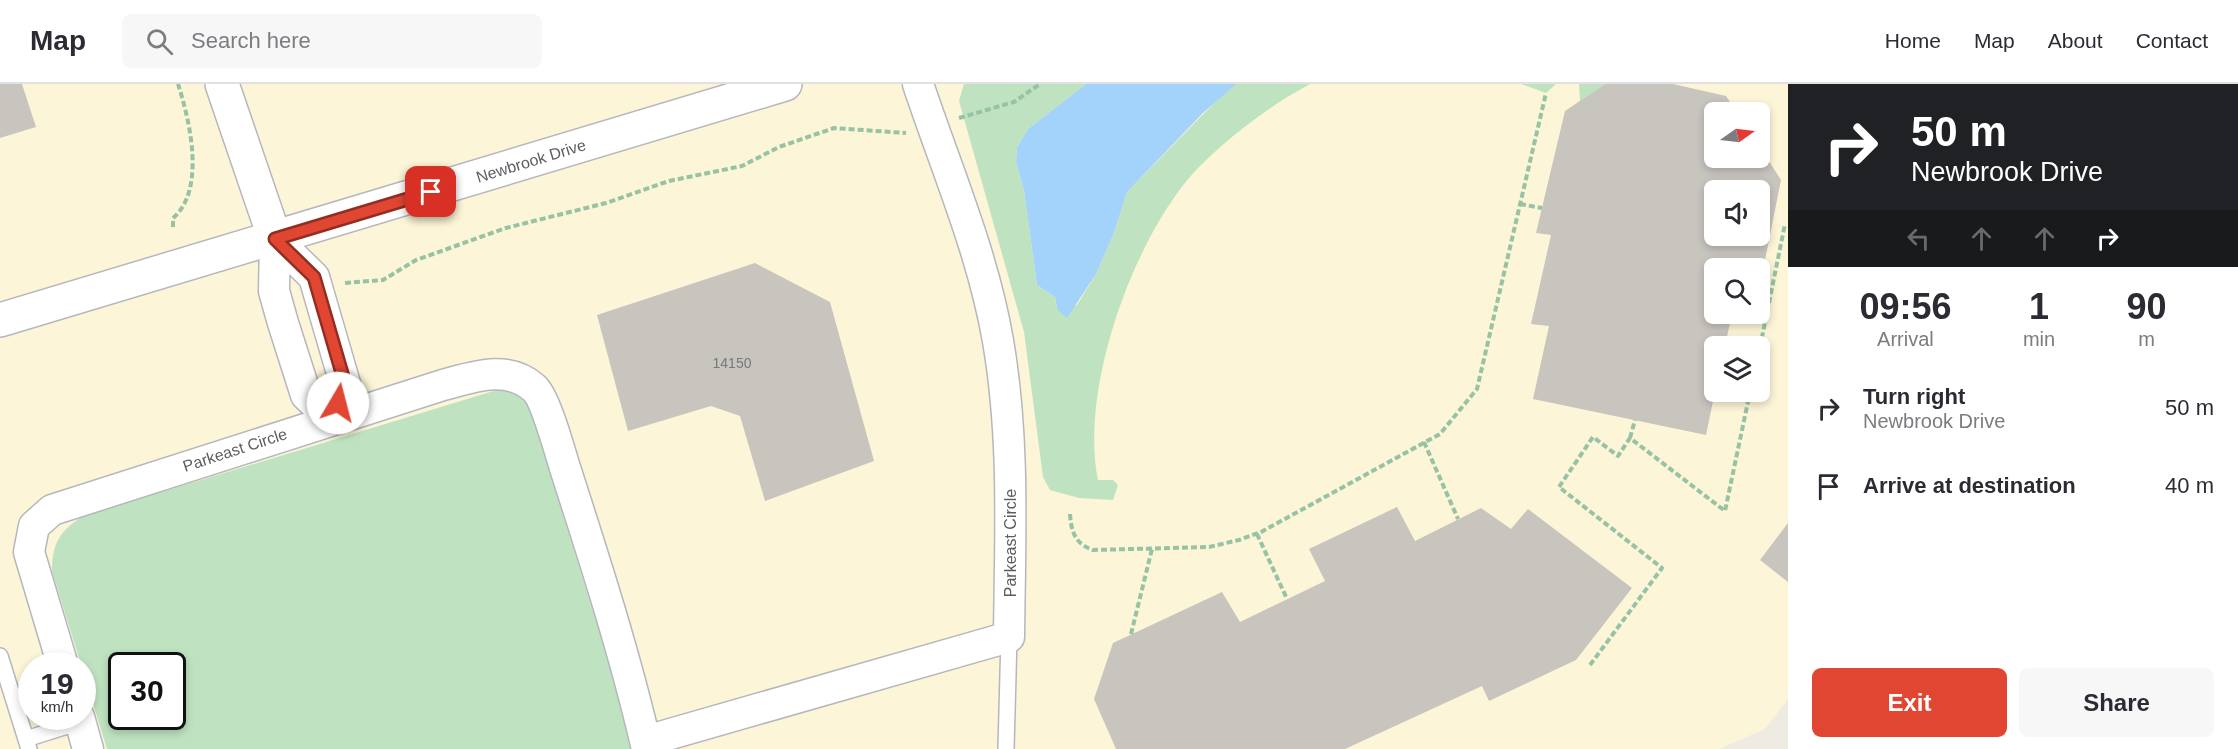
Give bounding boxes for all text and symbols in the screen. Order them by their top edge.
search box [122,14,542,68]
text: Map [30,25,86,56]
icon: search [143,25,176,58]
text: Search here [191,28,311,53]
text: Home [1885,29,1941,52]
text: Map [1974,29,2015,52]
text: About [2048,29,2103,52]
text: Contact [2136,29,2208,52]
north arrow [1704,102,1770,168]
map controls [1704,102,1770,402]
icon: right [1812,108,1890,186]
text: 50 m [1911,108,2007,155]
street label: Newbrook Drive [474,136,588,186]
text: Newbrook Drive [1911,157,2103,187]
pin [405,166,456,217]
icon: arrive [414,175,447,208]
button: sound [1704,180,1770,246]
icon: left [1902,222,1935,255]
icon: ahead [1965,222,1998,255]
icon: ahead [2028,222,2061,255]
icon: right [2091,222,2124,255]
button: search [1704,258,1770,324]
text: 09:56 [1859,286,1951,327]
text: 1 [2029,286,2049,327]
text: 90 [2127,286,2167,327]
text: Arrival [1877,328,1934,350]
text: min [2023,328,2055,350]
text: m [2138,328,2155,350]
button: layers [1704,336,1770,402]
house number: 14150 [713,355,752,371]
position arrow [306,371,370,435]
text: Turn right [1863,384,1965,409]
icon: right [1812,392,1845,425]
text: 50 m [2165,395,2214,420]
text: Newbrook Drive [1863,410,2005,432]
street label: Parkeast Circle [181,425,289,475]
icon: arrive [1812,470,1845,503]
text: Arrive at destination [1863,473,2076,498]
text: 40 m [2165,473,2214,498]
street label: Parkeast Circle [1002,489,1019,597]
speed limit sign: 30 [108,652,186,730]
text: 19 [40,667,74,700]
button: Exit [1812,668,2007,737]
button: Share [2019,668,2214,737]
text: km/h [41,698,73,715]

